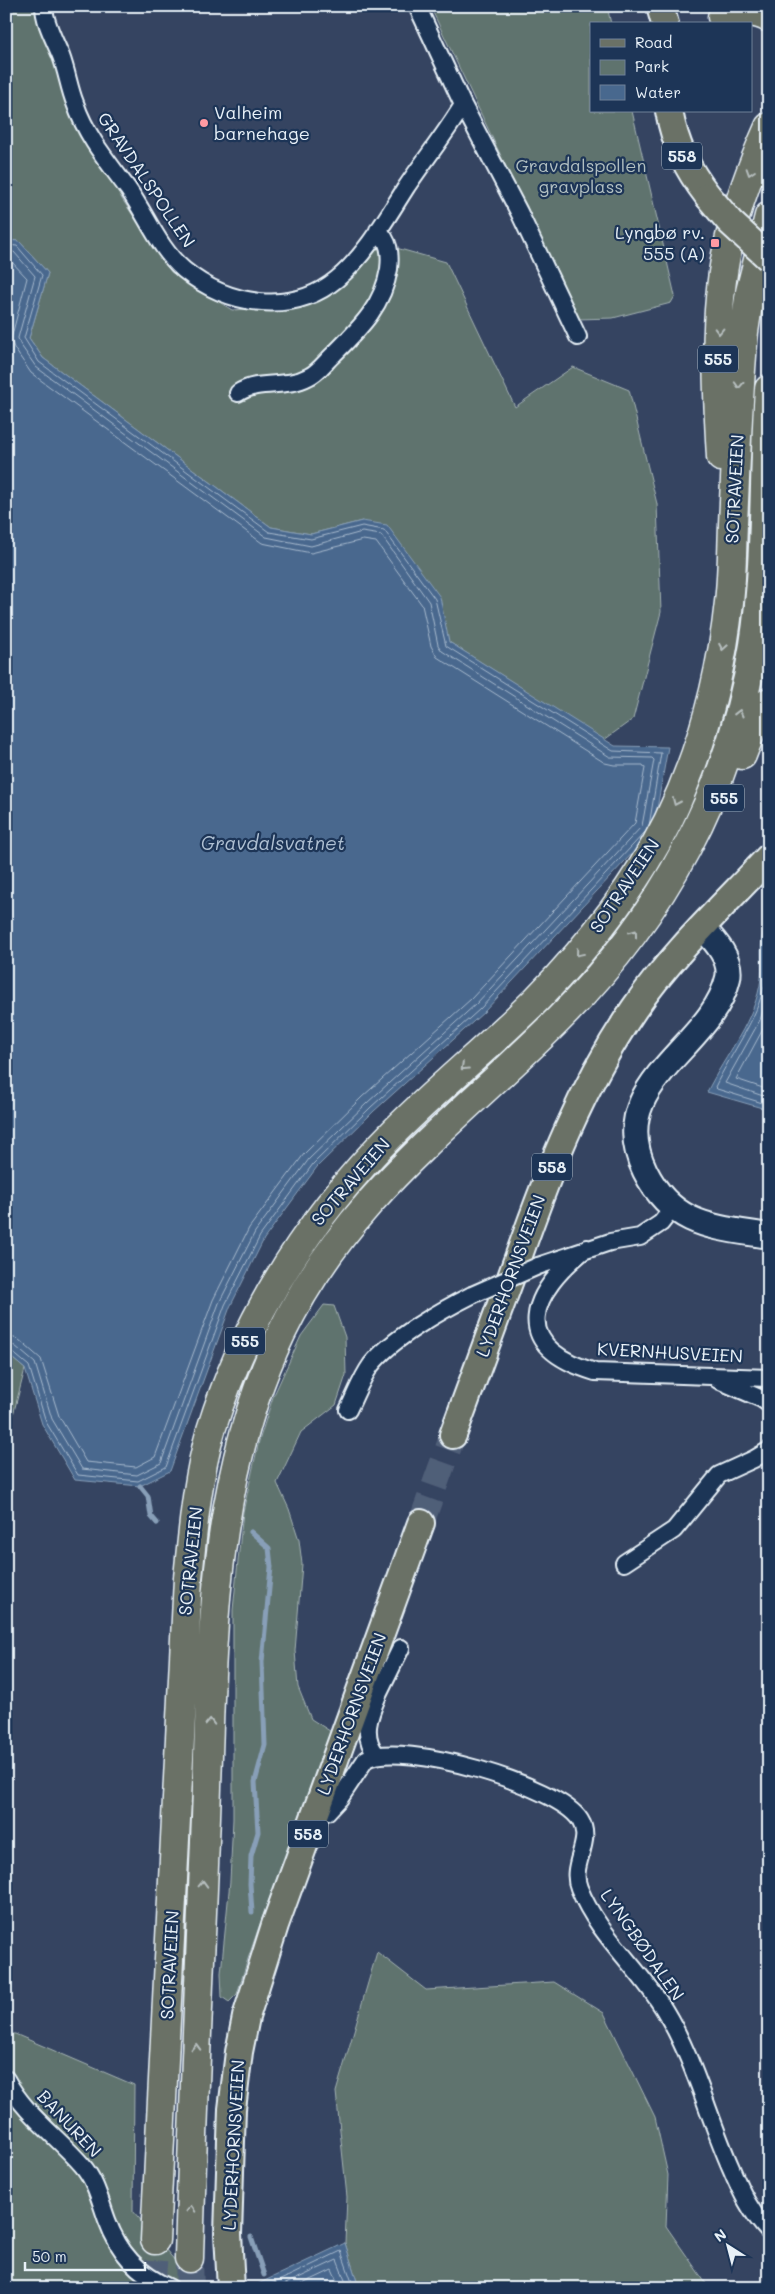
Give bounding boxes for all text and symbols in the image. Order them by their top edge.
legend [590,22,752,112]
text: Road [635,32,672,52]
text: Park [635,56,669,76]
text: Water [635,82,681,102]
place label: Valheim barnehage [214,100,310,145]
street label: GRAVDALSPOLLEN [93,107,201,252]
marker: Valheim barnehage [198,117,210,129]
road number: 558 [662,142,702,170]
park label: Gravdalspollen gravplass [516,153,646,198]
one-way arrow [746,167,756,176]
place label: Lyngbø rv. 555 (A) [615,220,705,265]
marker: Lyngbø rv. 555 (A) [709,237,721,249]
one-way arrow [714,327,724,335]
road number: 555 [698,346,738,372]
one-way arrow [734,381,745,389]
street label: SOTRAVEIEN [719,434,749,544]
one-way arrow [718,642,728,651]
one-way arrow [733,710,743,718]
road number: 555 [704,784,744,811]
one-way arrow [672,797,683,806]
water label: Gravdalsvatnet [201,830,345,855]
street label: SOTRAVEIEN [584,834,665,937]
one-way arrow [628,929,637,939]
one-way arrow [576,947,585,956]
one-way arrow [461,1061,470,1070]
street label: SOTRAVEIEN [305,1132,395,1230]
road number: 558 [532,1154,572,1180]
street label: LYDERHORNSVEIEN [470,1191,551,1360]
road number: 555 [225,1328,265,1354]
street label: KVERNHUSVEIEN [597,1336,744,1368]
street label: SOTRAVEIEN [172,1505,208,1616]
street label: LYDERHORNSVEIEN [311,1629,392,1798]
one-way arrow [204,1718,215,1726]
road number: 558 [288,1820,328,1848]
one-way arrow [197,1880,208,1888]
street label: LYNGBØDALEN [595,1884,690,2005]
street label: SOTRAVEIEN [154,1910,184,2020]
one-way arrow [191,2042,201,2050]
street label: LYDERHORNSVEIEN [217,2059,249,2231]
street label: BANUREN [32,2084,107,2162]
one-way arrow [185,2205,196,2213]
north arrow [702,2222,752,2272]
text: N [710,2224,730,2246]
scale bar [25,2239,145,2271]
text: 50 m [32,2246,67,2266]

